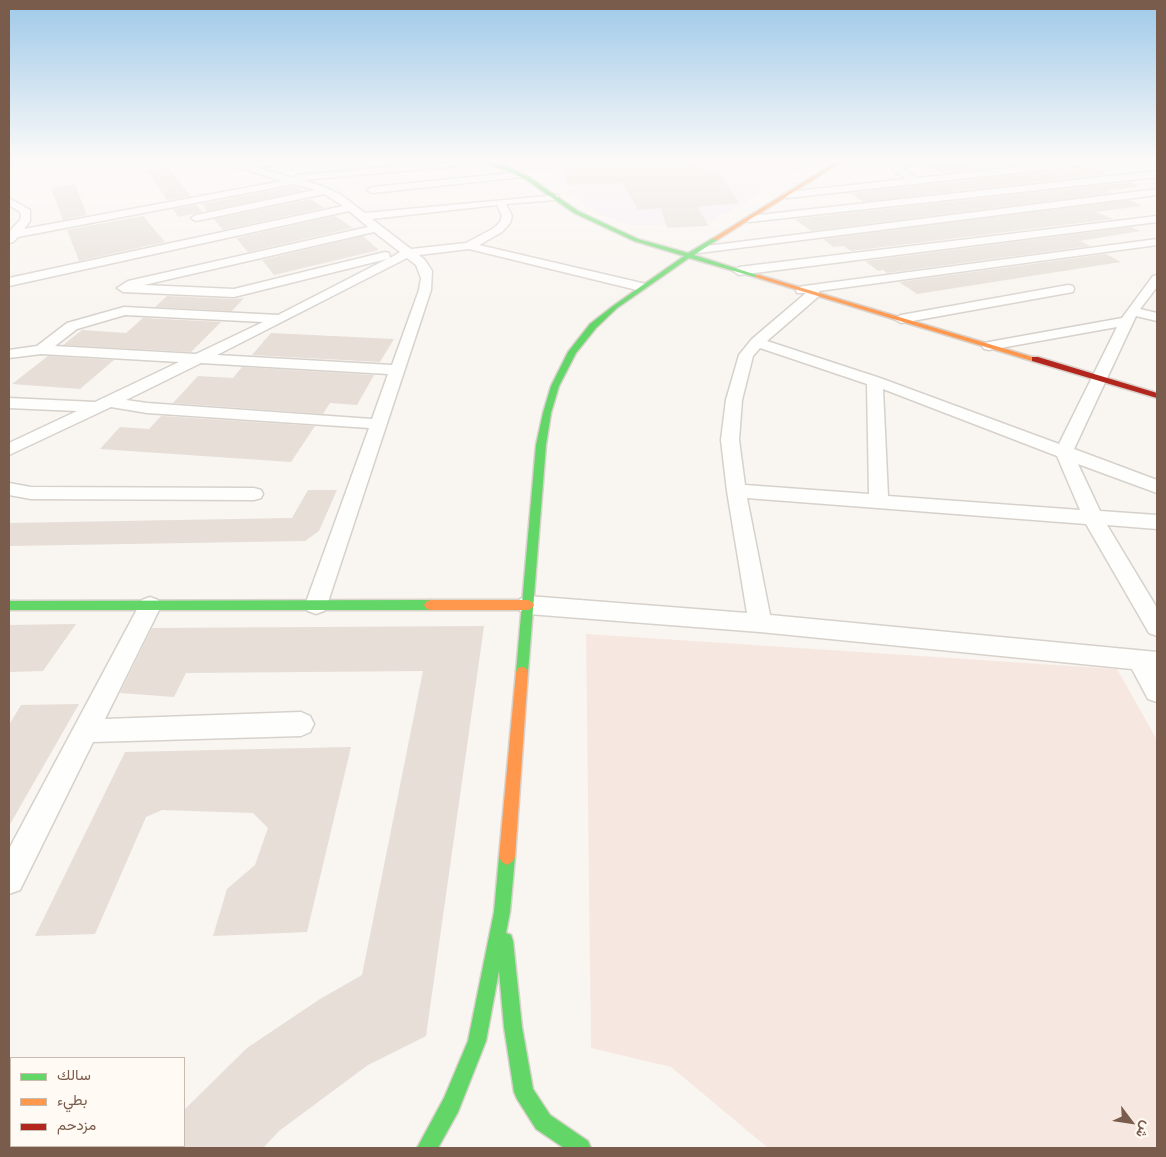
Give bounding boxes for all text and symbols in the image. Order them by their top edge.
legend [10,1057,185,1147]
text: سالك [57,1065,91,1083]
text: بطيء [57,1090,87,1108]
north arrow [1106,1097,1156,1147]
text: مزدحم [57,1115,96,1133]
text: ش [1133,1118,1156,1142]

